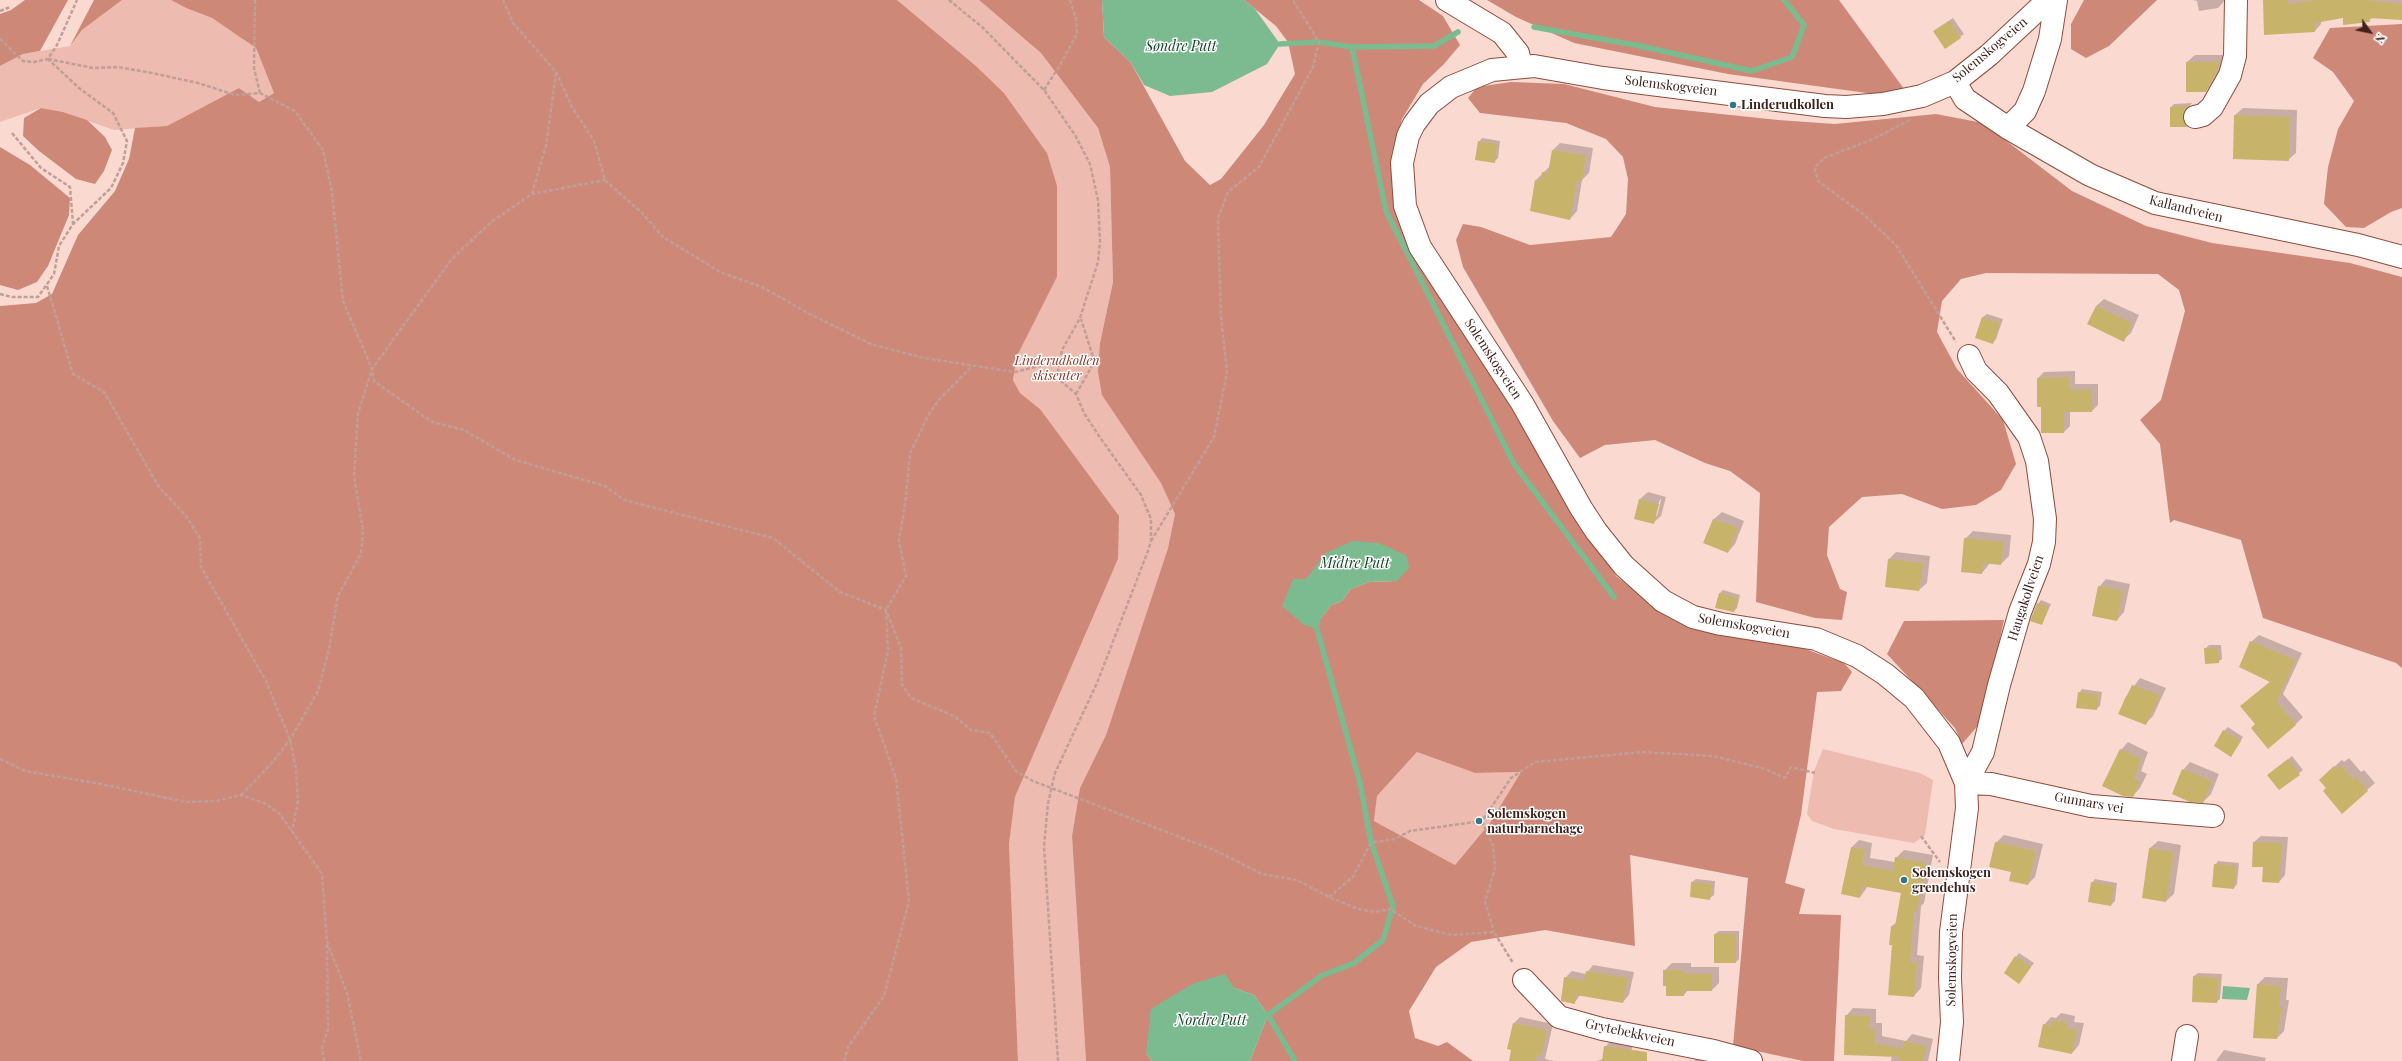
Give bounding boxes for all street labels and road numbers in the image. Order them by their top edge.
street label: Solemskogveien [1949,14,2031,86]
street label: Solemskogveien [1624,73,1718,99]
street label: Kallandveien [2148,192,2224,226]
street label: Solemskogveien [1461,316,1525,402]
street label: Haugakollveien [2005,553,2047,643]
street label: Solemskogveien [1697,610,1791,642]
street label: Gunnars vei [2053,789,2125,817]
street label: Solemskogveien [1943,913,1961,1007]
street label: Grytebekkveien [1584,1016,1676,1050]

